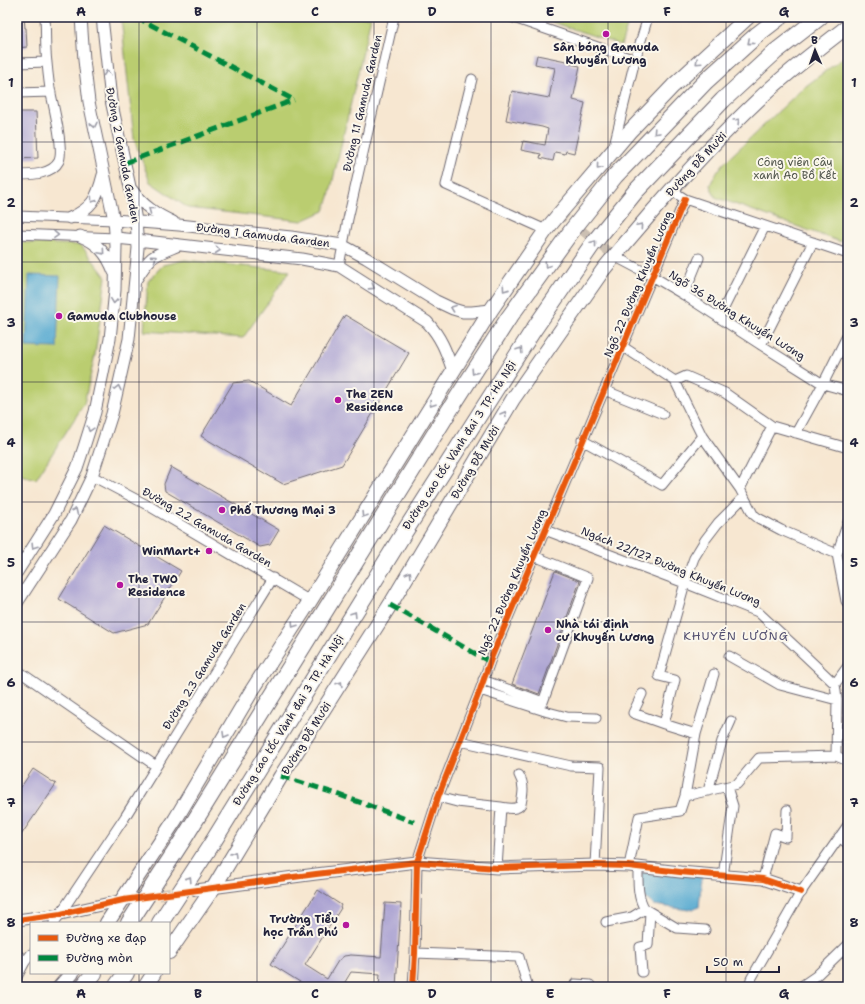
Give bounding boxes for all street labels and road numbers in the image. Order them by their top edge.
street label: Đường 1.1 Gamuda Garden [339,33,386,173]
street label: Đường 2 Gamuda Garden [102,86,143,224]
street label: Đường Đỗ Mười [662,129,730,200]
street label: Ngõ 22 Đường Khuyến Lương [601,208,676,360]
street label: Đường 1 Gamuda Garden [195,220,331,251]
street label: Ngõ 36 Đường Khuyến Lương [666,267,808,364]
street label: Đường cao tốc Vành đai 3 TP. Hà Nội [399,358,520,533]
street label: Đường Đỗ Mười [448,423,503,502]
street label: Đường 2.2 Gamuda Garden [139,484,274,571]
street label: Ngõ 22 Đường Khuyến Lương [475,506,550,658]
street label: Ngách 22/127 Đường Khuyến Lương [579,523,763,610]
street label: Đường 2.3 Gamuda Garden [159,600,250,733]
street label: Đường cao tốc Vành đai 3 TP. Hà Nội [229,632,347,809]
street label: Đường Đỗ Mười [278,699,335,778]

